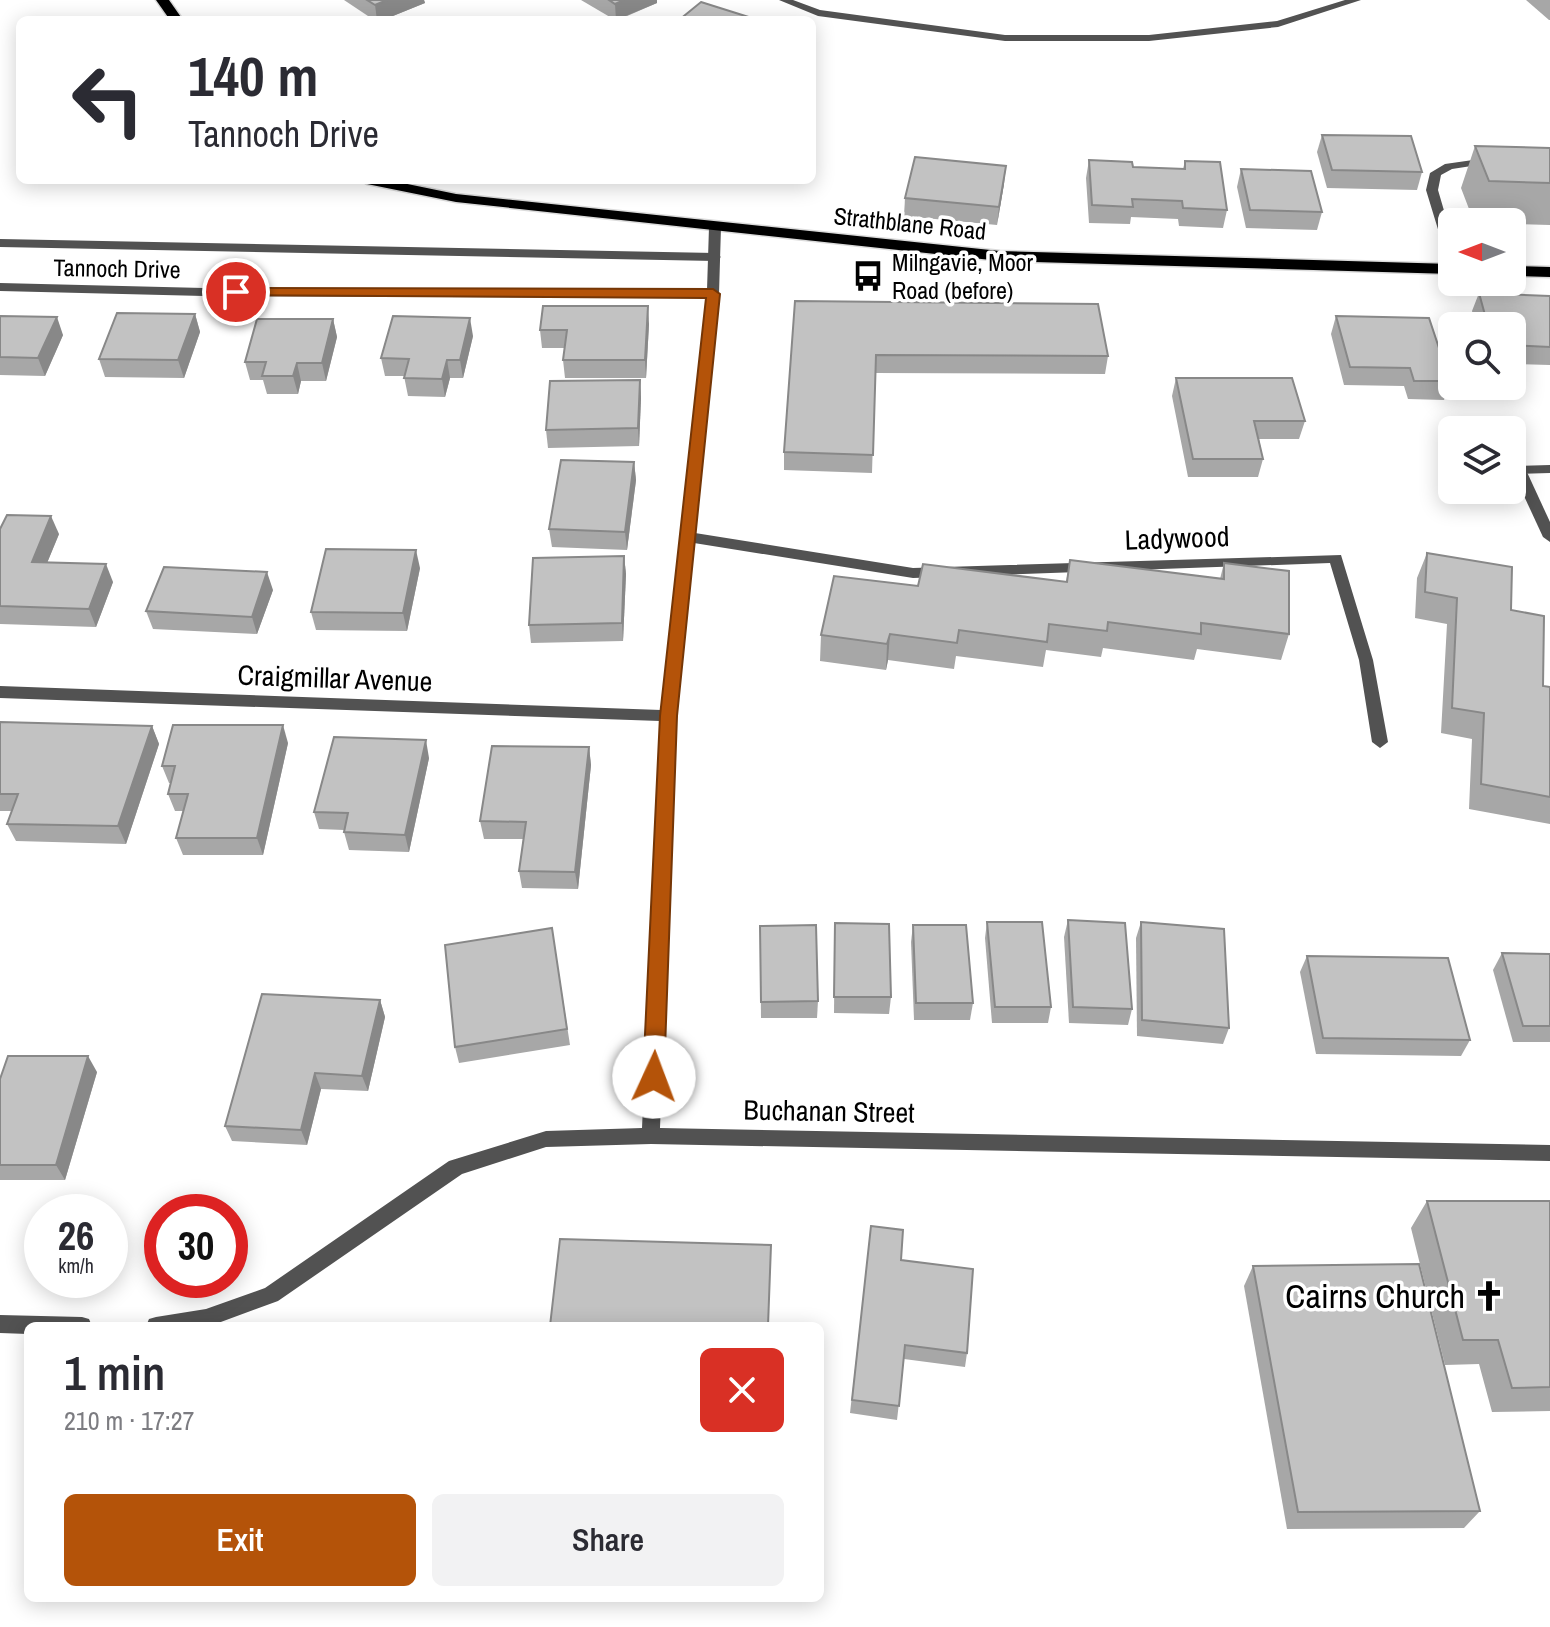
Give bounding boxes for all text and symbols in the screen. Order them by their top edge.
text: 140 m [188,38,318,113]
icon: left [56,48,160,152]
text: Tannoch Drive [188,110,379,158]
street label: Strathblane Road [832,199,988,247]
north arrow [1438,208,1526,296]
map controls [1438,208,1526,504]
place label: Milngavie, Moor Road (before) [892,246,1034,306]
street label: Tannoch Drive [53,251,181,285]
pin [202,258,270,326]
bus stop icon: Milngavie, Moor Road (before) [851,259,885,293]
icon: arrive [214,270,258,314]
button: search [1438,312,1526,400]
button: layers [1438,416,1526,504]
street label: Ladywood [1124,517,1230,559]
street label: Craigmillar Avenue [237,656,433,700]
position arrow [612,1035,696,1119]
street label: Buchanan Street [743,1091,915,1131]
speed limit sign: 30 [144,1194,248,1298]
text: 26 [58,1209,94,1262]
text: km/h [58,1252,94,1279]
place label: Cairns Church [1285,1273,1465,1319]
church icon: Cairns Church [1472,1279,1506,1313]
text: 1 min [64,1340,165,1405]
button: close [700,1348,784,1432]
text: 210 m · 17:27 [64,1403,194,1438]
button: Exit [64,1494,416,1586]
button: Share [432,1494,784,1586]

